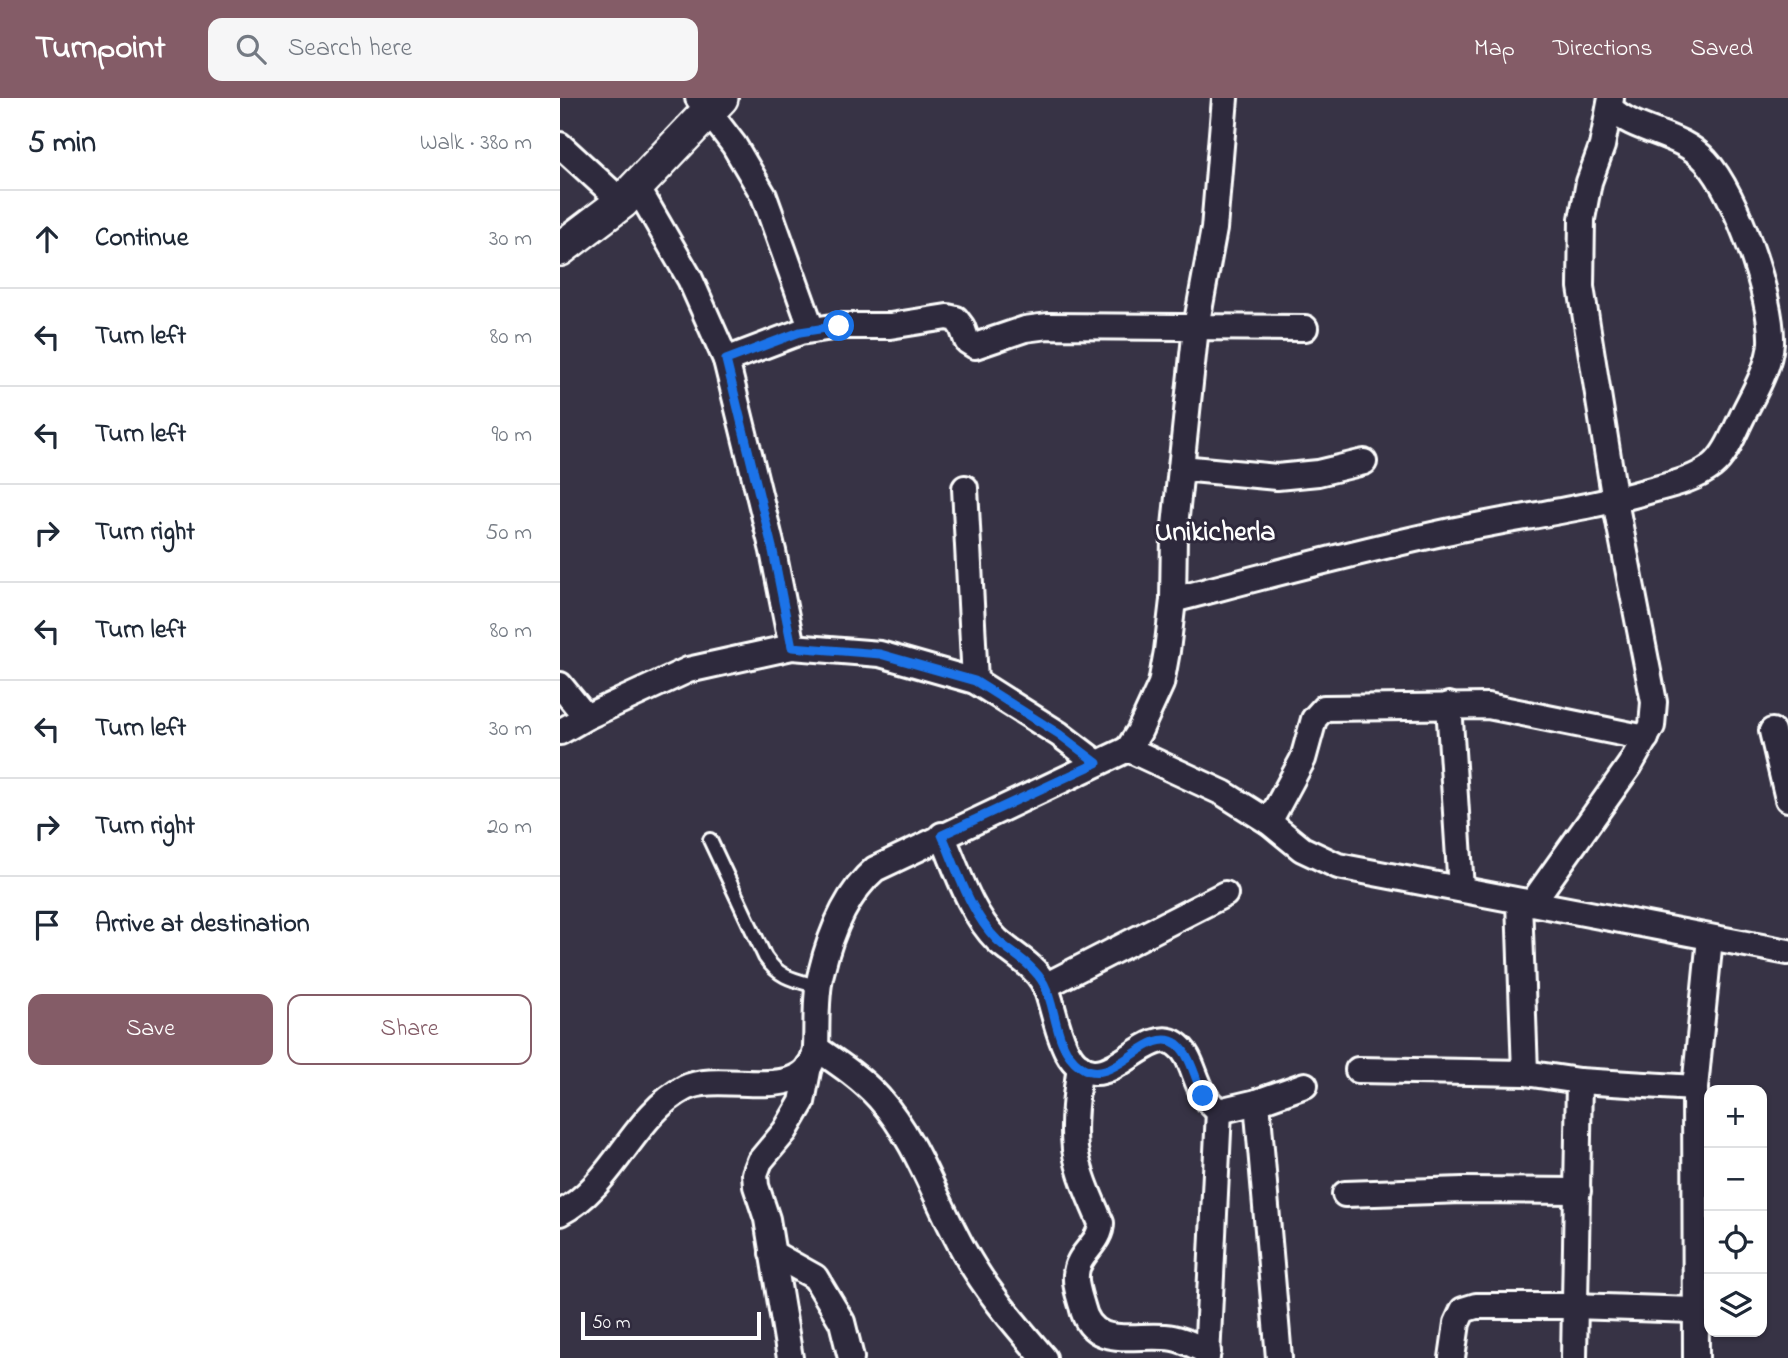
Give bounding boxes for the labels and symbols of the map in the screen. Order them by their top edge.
route start [823,310,854,341]
district label: Unikicherla [1155,513,1275,554]
route end [1187,1080,1218,1111]
scale bar [581,1309,761,1341]

